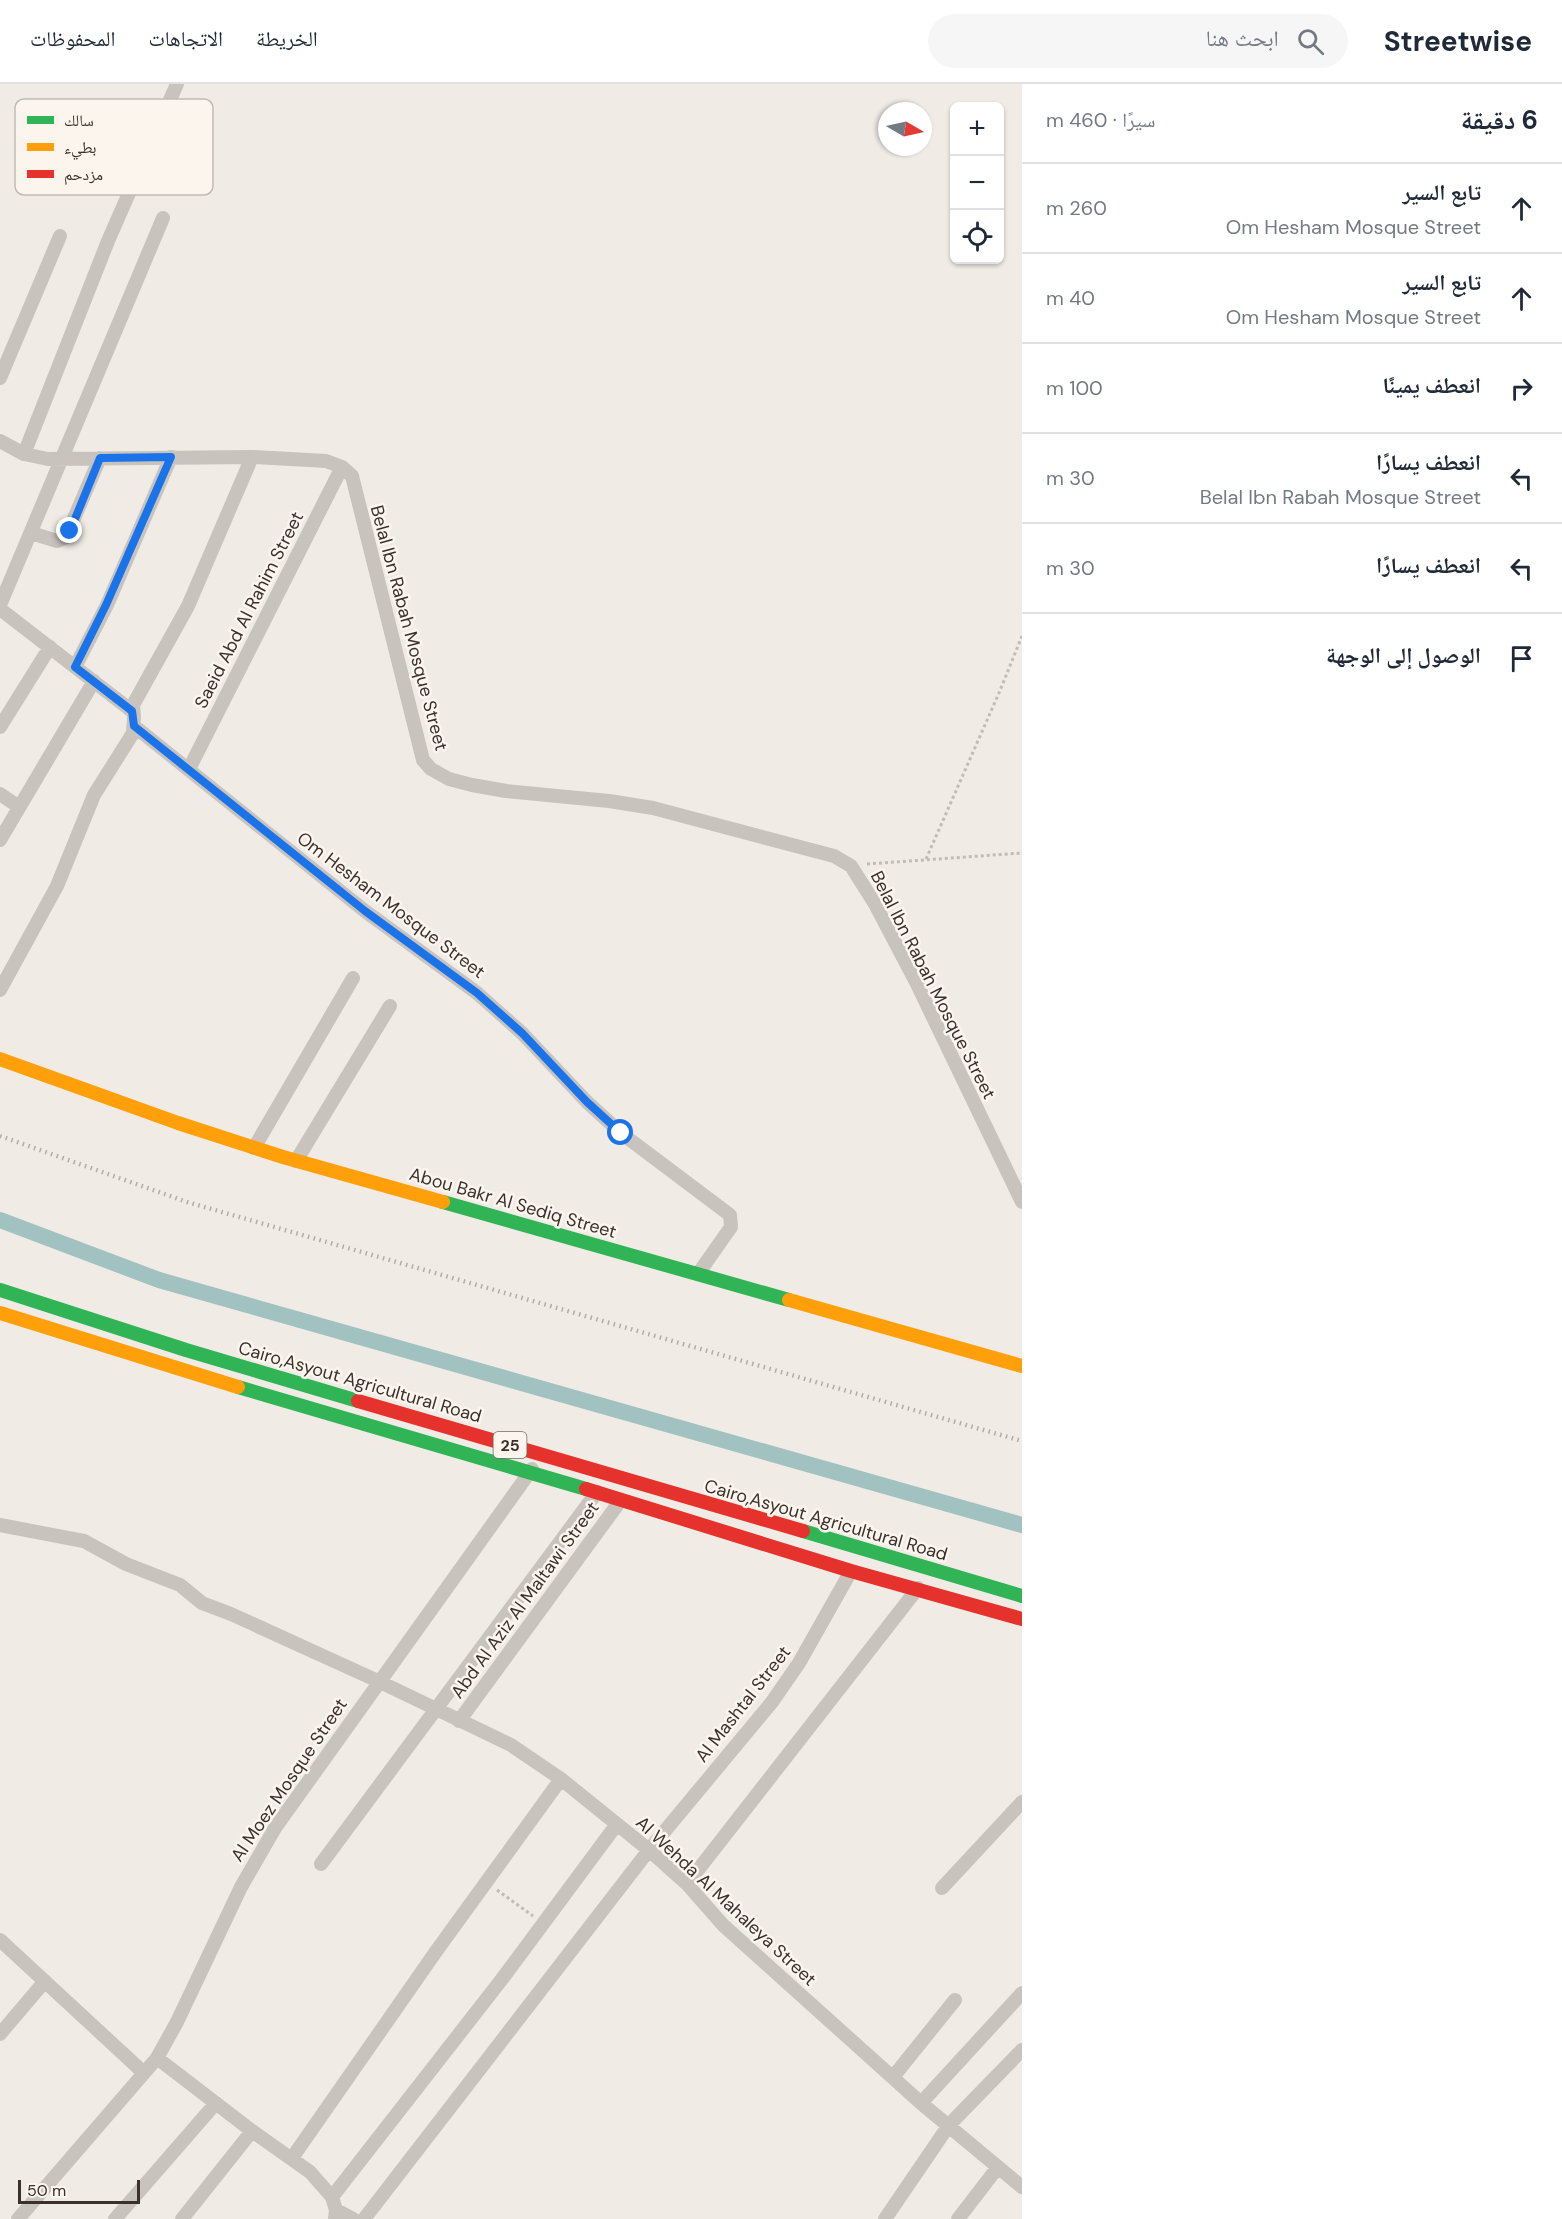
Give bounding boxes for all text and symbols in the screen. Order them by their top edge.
search box [928,14,1348,68]
text: Streetwise [1384,23,1532,60]
text: ابحث هنا [1206,24,1279,53]
text: المحفوظات [30,25,115,53]
text: الاتجاهات [148,25,223,53]
text: الخريطة [256,25,318,53]
icon: search [1294,25,1327,58]
legend [15,99,213,195]
north arrow [878,102,932,156]
map controls [950,102,1004,264]
button: + [950,102,1004,156]
text: 6 دقيقة [1461,103,1538,137]
text: سيرًا · 460 m [1046,107,1155,133]
text: سالك [64,110,94,131]
text: بطيء [64,137,96,160]
button: − [950,156,1004,210]
text: مزدحم [64,164,103,185]
text: تابع السير [1402,178,1481,207]
icon: ahead [1505,192,1538,225]
text: 260 m [1046,195,1107,221]
button: locate [950,210,1004,264]
text: Om Hesham Mosque Street [1226,214,1481,240]
text: تابع السير [1402,268,1481,297]
icon: ahead [1505,282,1538,315]
text: 40 m [1046,285,1095,311]
text: Om Hesham Mosque Street [1226,304,1481,330]
text: انعطف يمينًا [1383,371,1481,400]
icon: right [1505,372,1538,405]
text: 100 m [1046,375,1103,401]
text: انعطف يسارًا [1376,448,1481,477]
icon: left [1505,462,1538,495]
text: 30 m [1046,465,1095,491]
text: Belal Ibn Rabah Mosque Street [1200,484,1481,510]
street label: Belal Ibn Rabah Mosque Street [365,503,453,753]
street label: Saeid Abd Al Rahim Street [189,508,309,712]
route end [56,517,82,543]
text: انعطف يسارًا [1376,551,1481,580]
icon: left [1505,552,1538,585]
text: 30 m [1046,555,1095,581]
text: الوصول إلى الوجهة [1326,641,1481,670]
icon: arrive [1505,642,1538,675]
street label: Om Hesham Mosque Street [292,826,490,984]
street label: Belal Ibn Rabah Mosque Street [865,867,1001,1103]
route start [607,1119,633,1145]
street label: Abou Bakr Al Sediq Street [407,1162,619,1244]
street label: Cairo,Asyout Agricultural Road [236,1336,484,1428]
road number: 25 [494,1432,526,1458]
street label: Cairo,Asyout Agricultural Road [702,1474,950,1566]
street label: Abd Al Aziz Al Maltawi Street [445,1497,605,1703]
street label: Al Mashtal Street [690,1641,796,1767]
street label: Al Moez Mosque Street [225,1694,353,1866]
street label: Al Wehda Al Mahaleya Street [631,1811,821,1991]
scale bar [18,2177,140,2204]
text: 50 m [27,2180,66,2201]

